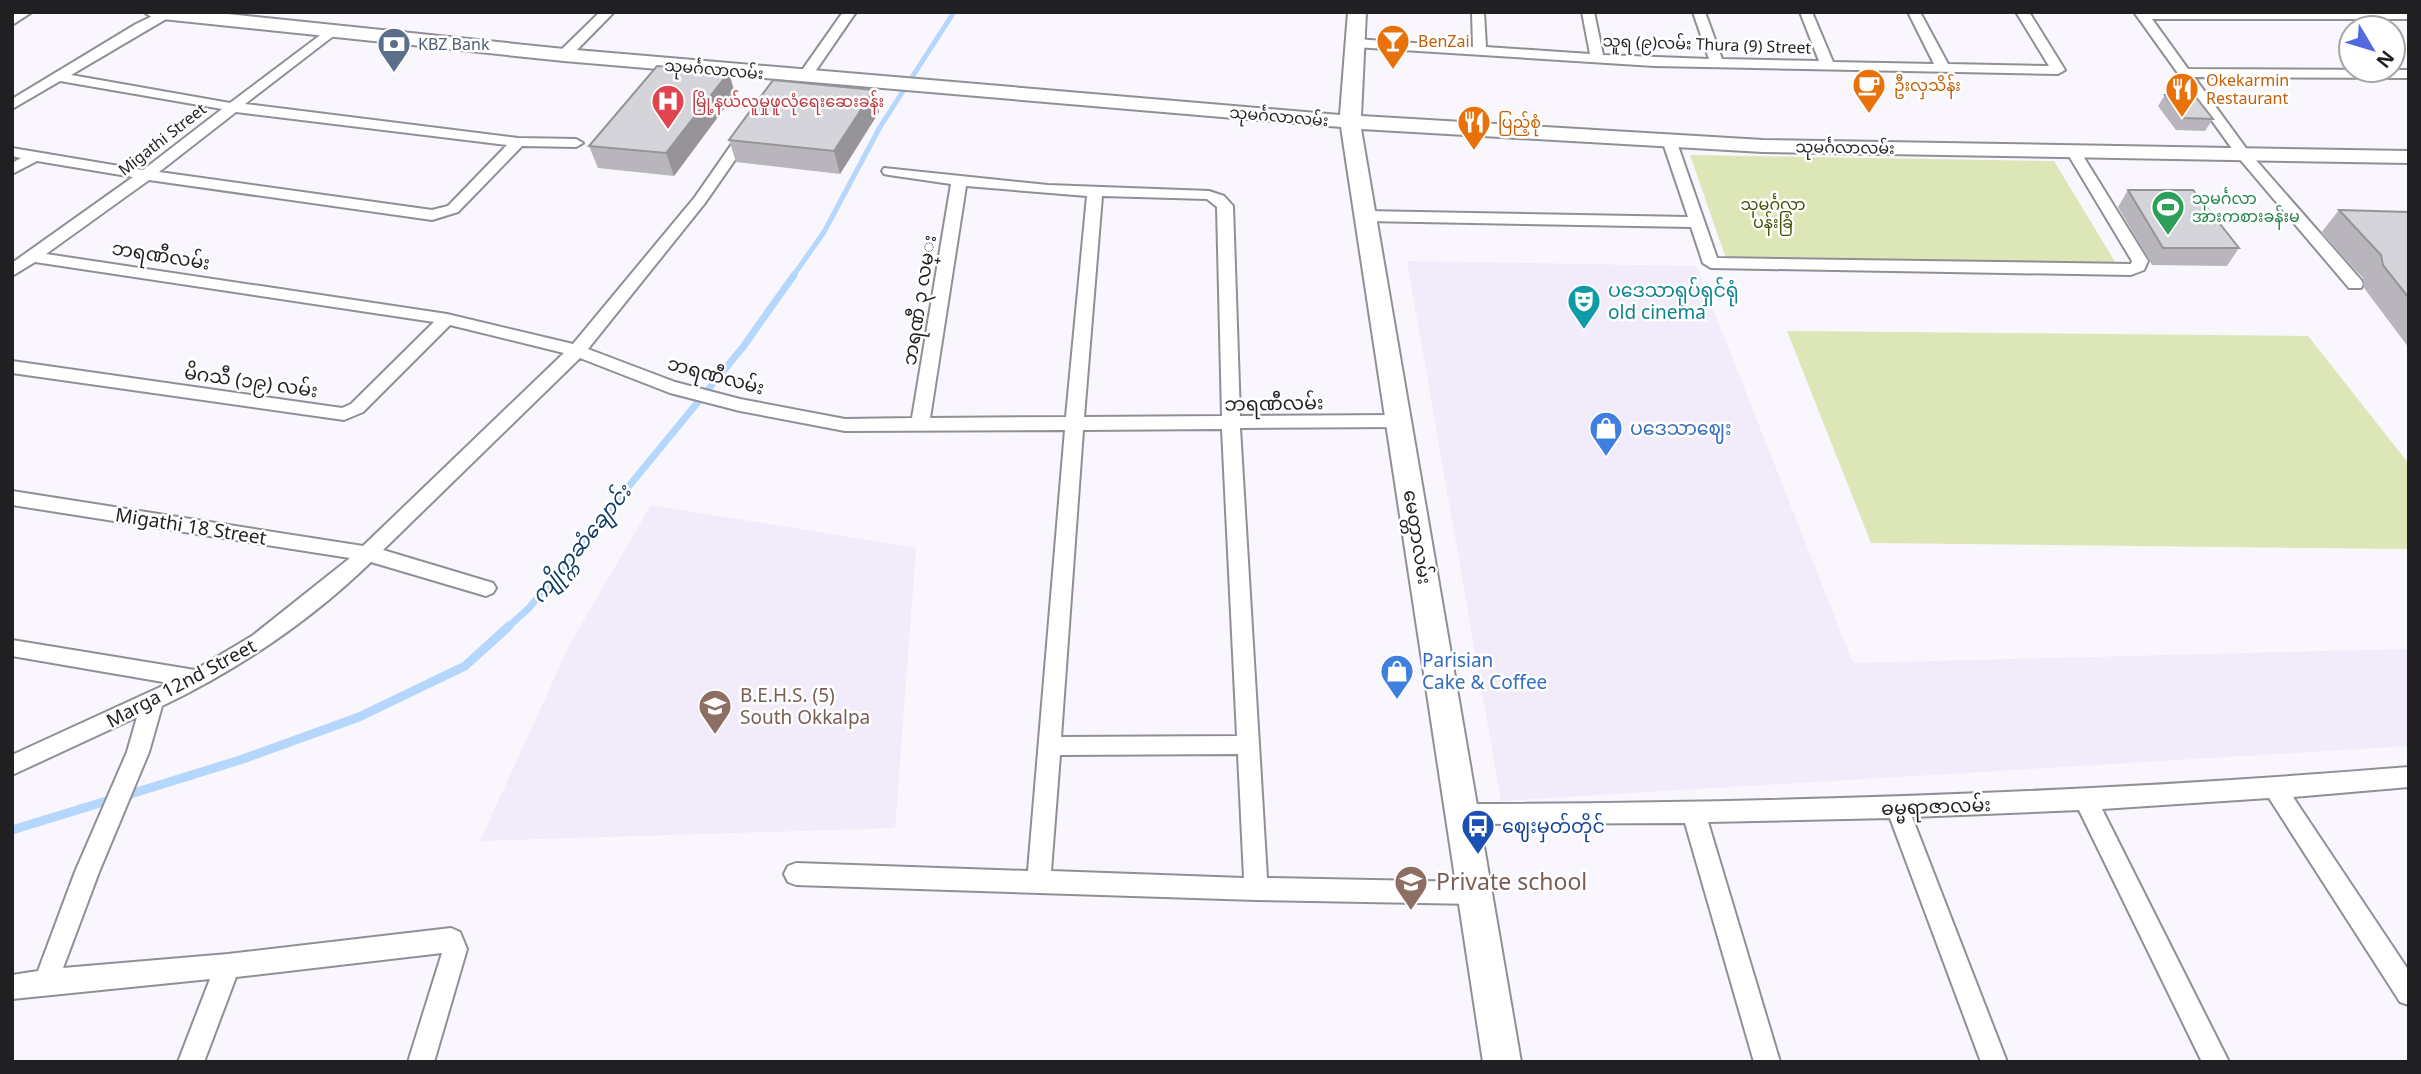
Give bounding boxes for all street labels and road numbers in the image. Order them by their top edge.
street label: သူရ (၉)လမ်း Thura (9) Street [1602,29,1812,63]
street label: သုမင်္ဂလာလမ်း [663,54,764,88]
street label: Migathi Street [113,98,211,180]
street label: သုမင်္ဂလာလမ်း [1228,101,1329,135]
street label: သုမင်္ဂလာလမ်း [1795,135,1895,163]
street label: ဘရဏီလမ်း [110,233,212,279]
street label: ဘရဏီ ၃ လမ္း [895,233,945,368]
street label: ဘရဏီလမ်း [664,349,767,403]
street label: မိဂသီ (၁၉) လမ်း [182,358,320,406]
street label: ဘရဏီလမ်း [1224,388,1324,420]
street label: မေတ္တာလမ်း [1395,488,1439,587]
street label: Migathi 18 Street [114,501,269,551]
street label: Marga 12nd Street [102,632,260,733]
street label: ဓမ္မရာဇာလမ်း [1881,790,1991,824]

